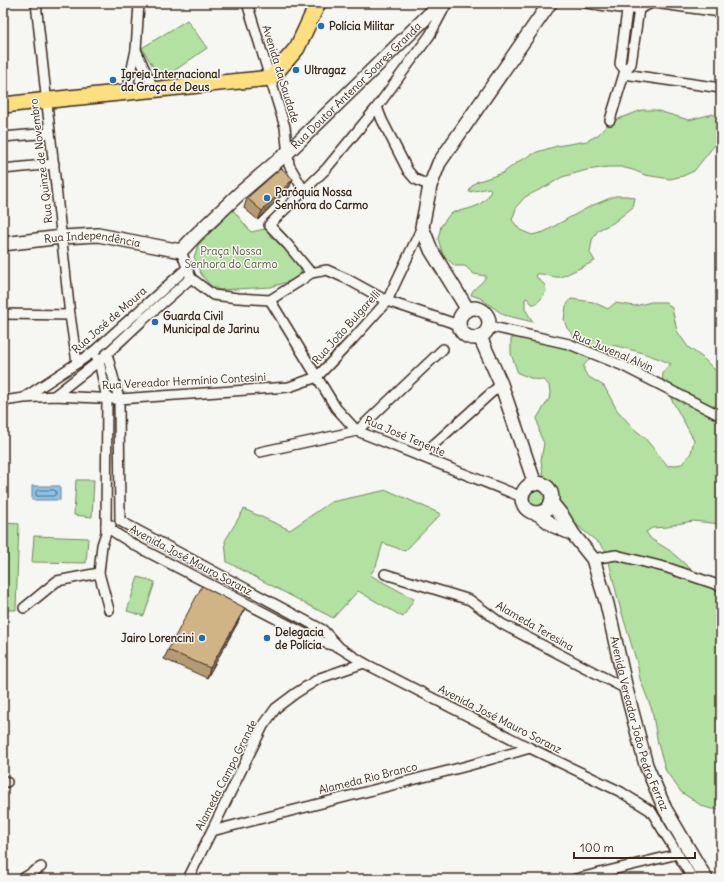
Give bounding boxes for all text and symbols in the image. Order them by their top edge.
street label: Rua Doutor Antenor Soares Granda [288,19,424,152]
place label: Polícia Militar [329,19,395,33]
marker: Polícia Militar [316,21,326,31]
street label: Avenida da Saudade [259,23,303,125]
place label: Ultragaz [304,63,347,78]
marker: Ultragaz [291,65,301,75]
place label: Igreja Internacional da Graça de Deus [121,67,220,95]
marker: Igreja Internacional da Graça de Deus [108,75,118,85]
street label: Rua Quinze de Novembro [26,98,56,224]
place label: Paróquia Nossa Senhora do Carmo [275,185,368,212]
marker: Paróquia Nossa Senhora do Carmo [262,193,272,203]
street label: Rua Independência [43,228,142,250]
park label: Praça Nossa Senhora do Carmo [184,244,278,271]
street label: Rua José de Moura [69,284,149,356]
street label: Rua João Bulgarelli [309,287,383,367]
place label: Guarda Civil Municipal de Jarinu [163,309,260,337]
marker: Guarda Civil Municipal de Jarinu [150,317,160,327]
street label: Rua Juvenal Alvin [570,328,656,374]
street label: Rua Vereador Hermínio Contesini [102,370,266,392]
street label: Rua José Tenente [362,413,448,459]
street label: Avenida José Mauro Soranz [127,522,255,598]
street label: Alameda Teresina [493,598,577,654]
place label: Delegacia de Polícia [275,625,325,652]
place label: Jairo Lorencini [121,631,194,645]
marker: Jairo Lorencini [197,633,207,643]
marker: Delegacia de Polícia [262,633,272,643]
street label: Avenida Vereador João Pedro Ferraz [607,635,672,813]
street label: Avenida José Mauro Soranz [436,682,564,756]
street label: Alameda Campo Grande [192,717,260,833]
street label: Alameda Rio Branco [317,759,419,797]
scale bar [574,834,695,860]
text: 100 m [580,840,614,855]

